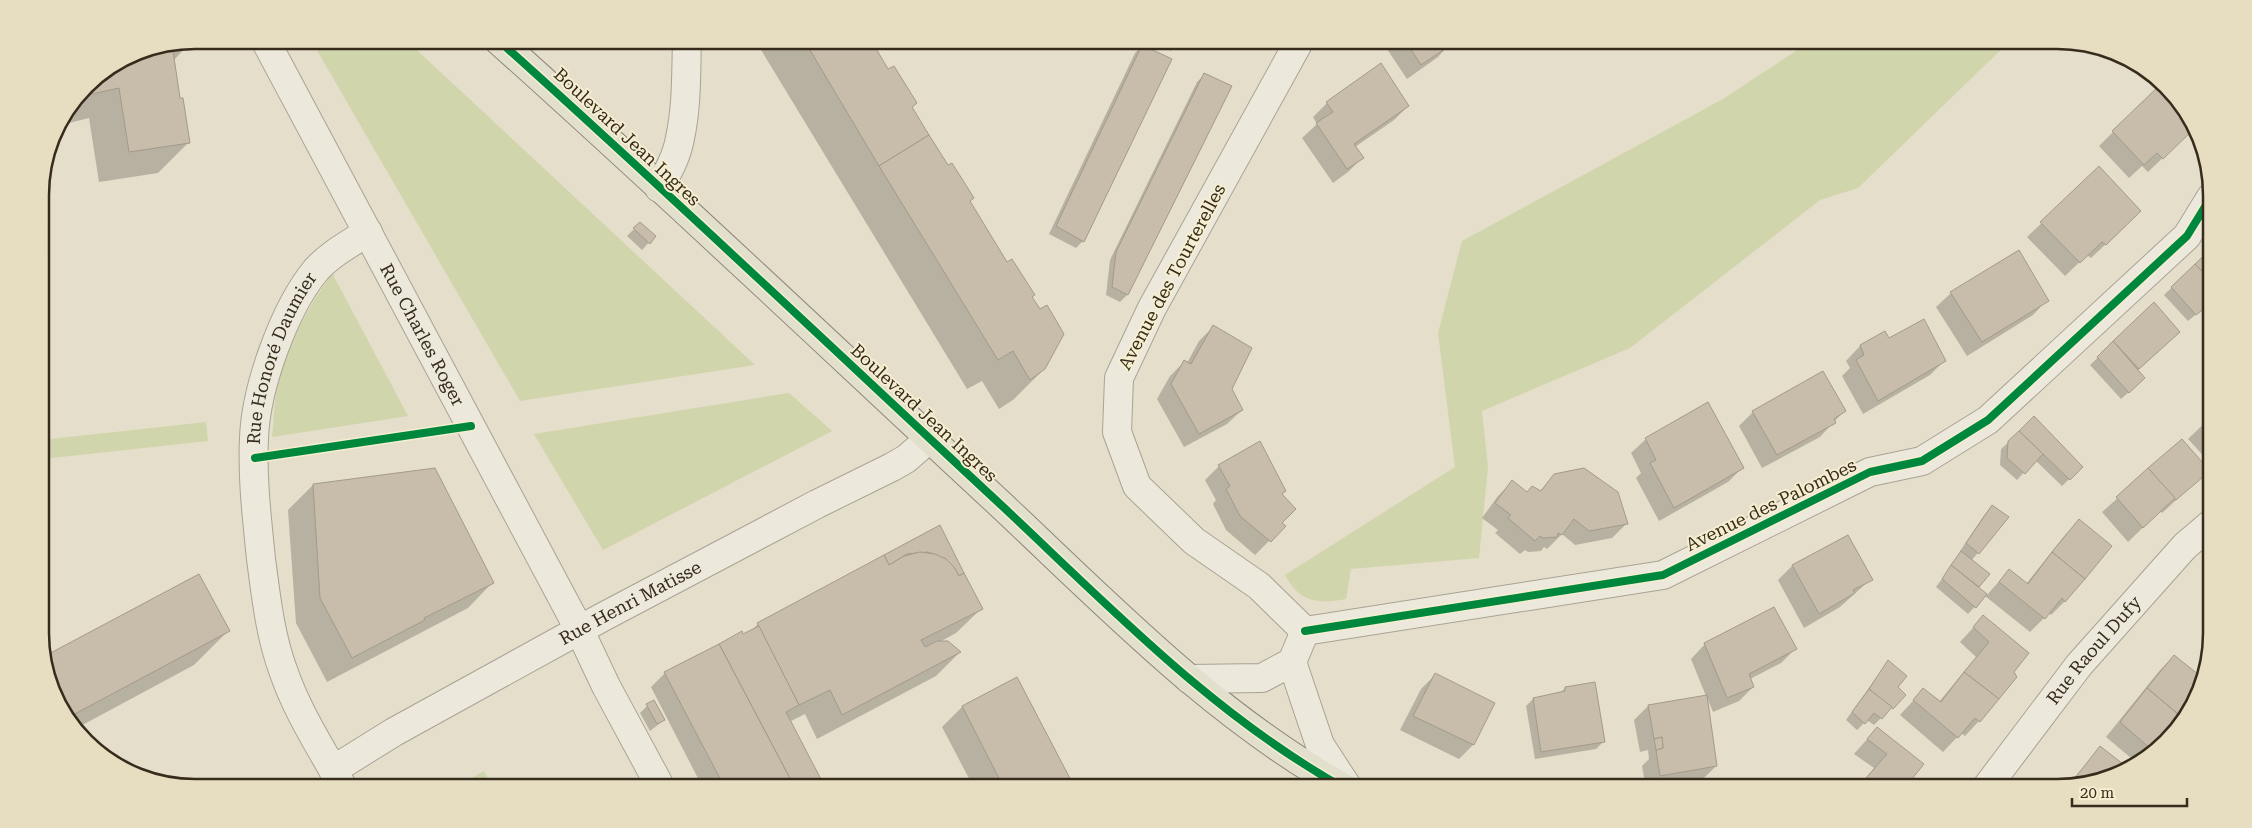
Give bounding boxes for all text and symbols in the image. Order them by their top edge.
street label: Boulevard Jean Ingres [550,63,705,210]
street label: Avenue des Tourterelles [1114,180,1229,373]
street label: Rue Charles Roger [376,260,469,409]
street label: Rue Honoré Daumier [243,268,321,445]
street label: Boulevard Jean Ingres [847,339,1002,486]
street label: Avenue des Palombes [1682,454,1860,555]
street label: Rue Henri Matisse [555,556,705,649]
street label: Rue Raoul Dufy [2042,591,2146,708]
scale bar [2072,776,2187,808]
text: 20 m [2080,784,2115,802]

